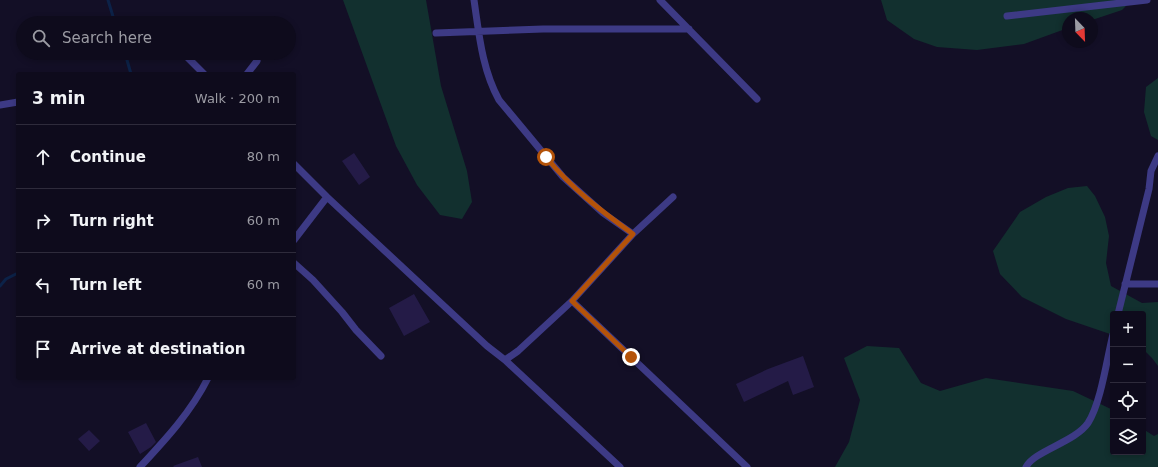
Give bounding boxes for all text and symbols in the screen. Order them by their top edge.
north arrow [1062,12,1098,48]
search box [16,16,296,60]
icon: search [30,27,52,49]
text: Search here [62,29,152,47]
text: 3 min [32,88,85,108]
text: Walk · 200 m [195,91,280,106]
icon: ahead [32,146,54,168]
text: Continue [70,148,146,166]
route start [537,148,555,166]
text: 80 m [247,149,280,164]
icon: right [32,210,54,232]
text: Turn right [70,212,154,230]
text: 60 m [247,213,280,228]
icon: left [32,274,54,296]
text: Turn left [70,276,142,294]
text: 60 m [247,277,280,292]
map controls [1110,311,1146,455]
button: + [1110,311,1146,347]
icon: arrive [32,338,54,360]
text: Arrive at destination [70,340,245,358]
button: − [1110,347,1146,383]
route end [622,348,640,366]
button: locate [1110,383,1146,419]
button: layers [1110,419,1146,455]

